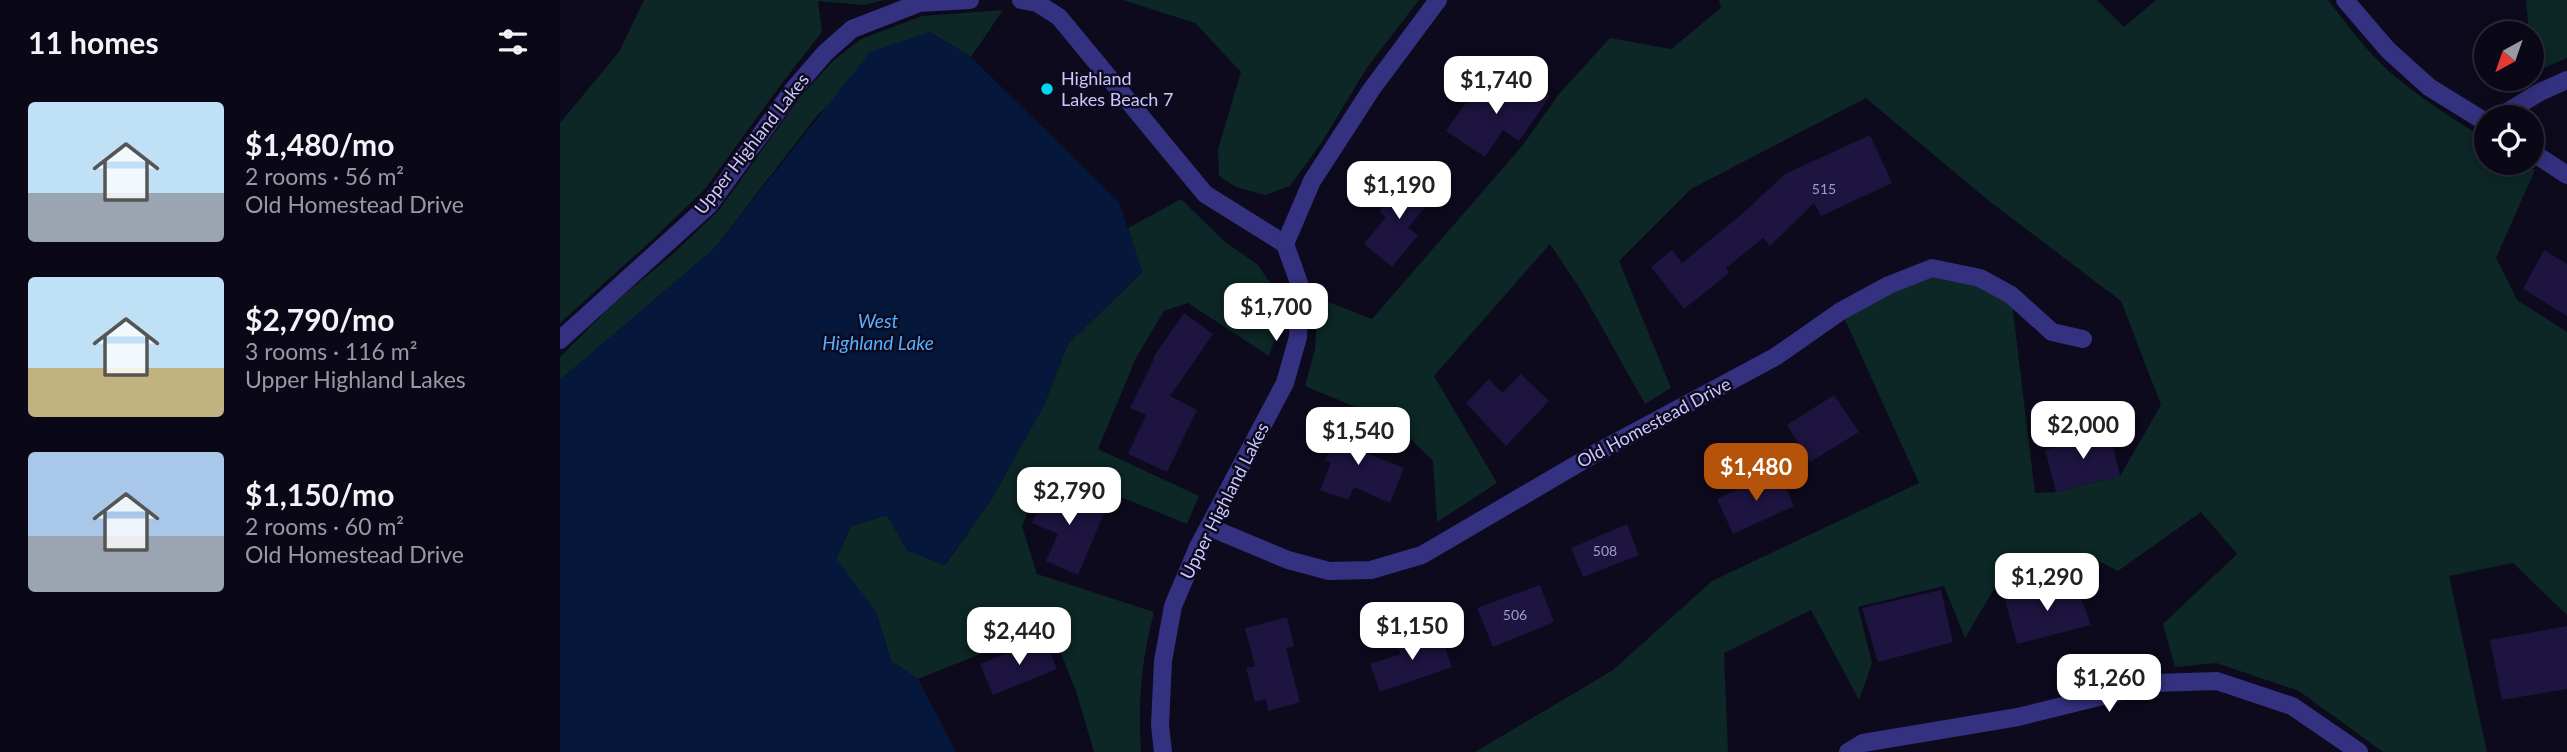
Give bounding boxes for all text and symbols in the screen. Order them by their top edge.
north arrow [2474,21,2544,91]
map controls [2474,21,2544,175]
icon: filters [494,23,532,61]
text: 11 homes [28,24,159,60]
pin: $1,740 [1439,57,1553,116]
text: $1,740 [1460,65,1532,93]
place label: Highland Lakes Beach 7 [1061,67,1173,110]
street label: Upper Highland Lakes [689,68,813,218]
marker: Highland Lakes Beach 7 [1039,81,1055,97]
button: locate [2474,105,2544,175]
text: $1,480/mo [245,126,394,162]
icon: home [84,130,168,214]
text: 2 rooms · 56 m² [245,162,404,190]
pin: $1,190 [1342,162,1456,221]
text: $1,190 [1363,170,1435,198]
house number: 515 [1812,180,1836,197]
text: Old Homestead Drive [245,190,464,218]
pin: $1,700 [1219,284,1333,343]
text: $1,700 [1240,292,1312,320]
text: $2,790/mo [245,301,394,337]
icon: home [84,305,168,389]
water label: West Highland Lake [822,309,934,354]
text: 3 rooms · 116 m² [245,337,417,365]
text: Upper Highland Lakes [245,365,466,393]
street label: Old Homestead Drive [1573,372,1734,472]
pin: $2,000 [2026,402,2140,461]
pin: $1,540 [1301,407,1415,467]
text: $2,000 [2047,410,2119,438]
text: $1,540 [1322,416,1394,444]
street label: Upper Highland Lakes [1175,418,1273,583]
pin: $1,480 [1699,444,1813,503]
text: $1,480 [1720,452,1792,480]
pin: $2,790 [1012,468,1126,527]
text: $1,150/mo [245,476,394,512]
text: $2,790 [1033,476,1105,504]
icon: home [84,480,168,564]
text: 2 rooms · 60 m² [245,512,404,540]
text: Old Homestead Drive [245,540,464,568]
house number: 508 [1593,542,1617,559]
pin: $1,290 [1990,554,2104,613]
text: $1,290 [2011,562,2083,590]
pin: $1,150 [1355,602,1469,662]
house number: 506 [1503,606,1527,623]
pin: $2,440 [962,608,1076,667]
text: $1,150 [1376,611,1448,639]
text: $2,440 [983,616,1055,644]
pin: $1,260 [2052,654,2166,714]
text: $1,260 [2073,663,2145,691]

